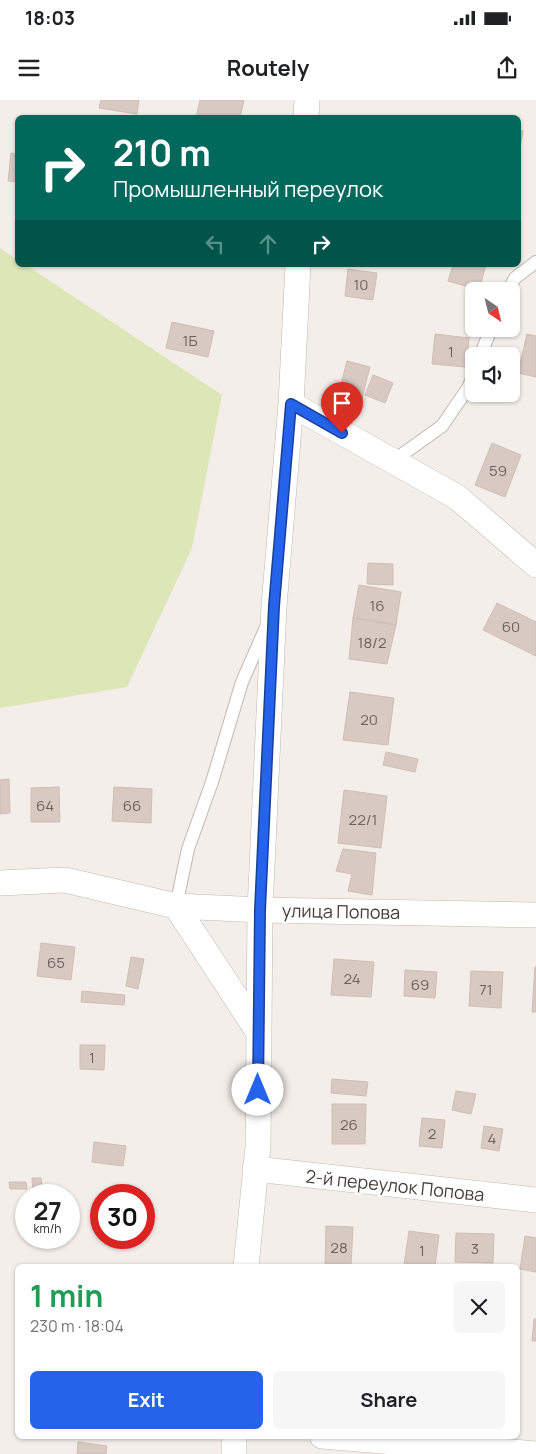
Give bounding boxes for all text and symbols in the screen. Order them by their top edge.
text: 18:03 [25,5,75,31]
text: Routely [227,53,309,83]
icon: menu [15,54,43,82]
icon: share [493,54,521,82]
text: 210 m [113,129,211,177]
icon: right [30,135,95,200]
text: Промышленный переулок [113,174,383,204]
icon: left [201,230,229,258]
icon: ahead [254,230,282,258]
icon: right [307,230,335,258]
house number: 10 [354,274,369,295]
north arrow [465,282,520,338]
map controls [465,282,520,402]
house number: 1Б [183,330,197,351]
house number: 1 [448,341,454,362]
button: sound [465,347,520,402]
pin [321,382,363,433]
icon: arrive [328,389,356,417]
house number: 59 [489,460,507,481]
house number: 16 [369,595,385,616]
house number: 60 [502,616,520,637]
house number: 18/2 [358,632,386,653]
house number: 20 [360,709,378,730]
house number: 64 [36,795,54,816]
house number: 66 [123,795,141,816]
house number: 22/1 [349,809,377,830]
street label: улица Попова [282,898,400,924]
house number: 65 [47,952,65,973]
house number: 24 [343,968,361,989]
house number: 69 [411,974,429,995]
house number: 71 [479,979,493,1000]
house number: 1 [89,1047,95,1068]
position arrow [231,1063,283,1115]
house number: 26 [340,1114,358,1135]
house number: 2 [428,1123,436,1144]
house number: 4 [488,1128,497,1149]
street label: 2-й переулок Попова [304,1164,486,1206]
speed limit sign: 30 [90,1184,155,1249]
text: 27 [33,1193,62,1228]
text: km/h [34,1220,61,1237]
house number: 28 [330,1237,348,1258]
house number: 3 [471,1238,479,1259]
house number: 1 [419,1240,425,1261]
text: 1 min [30,1275,103,1316]
button: close [453,1281,505,1333]
text: 230 m · 18:04 [30,1315,124,1337]
button: Exit [30,1371,263,1429]
button: Share [273,1371,505,1429]

